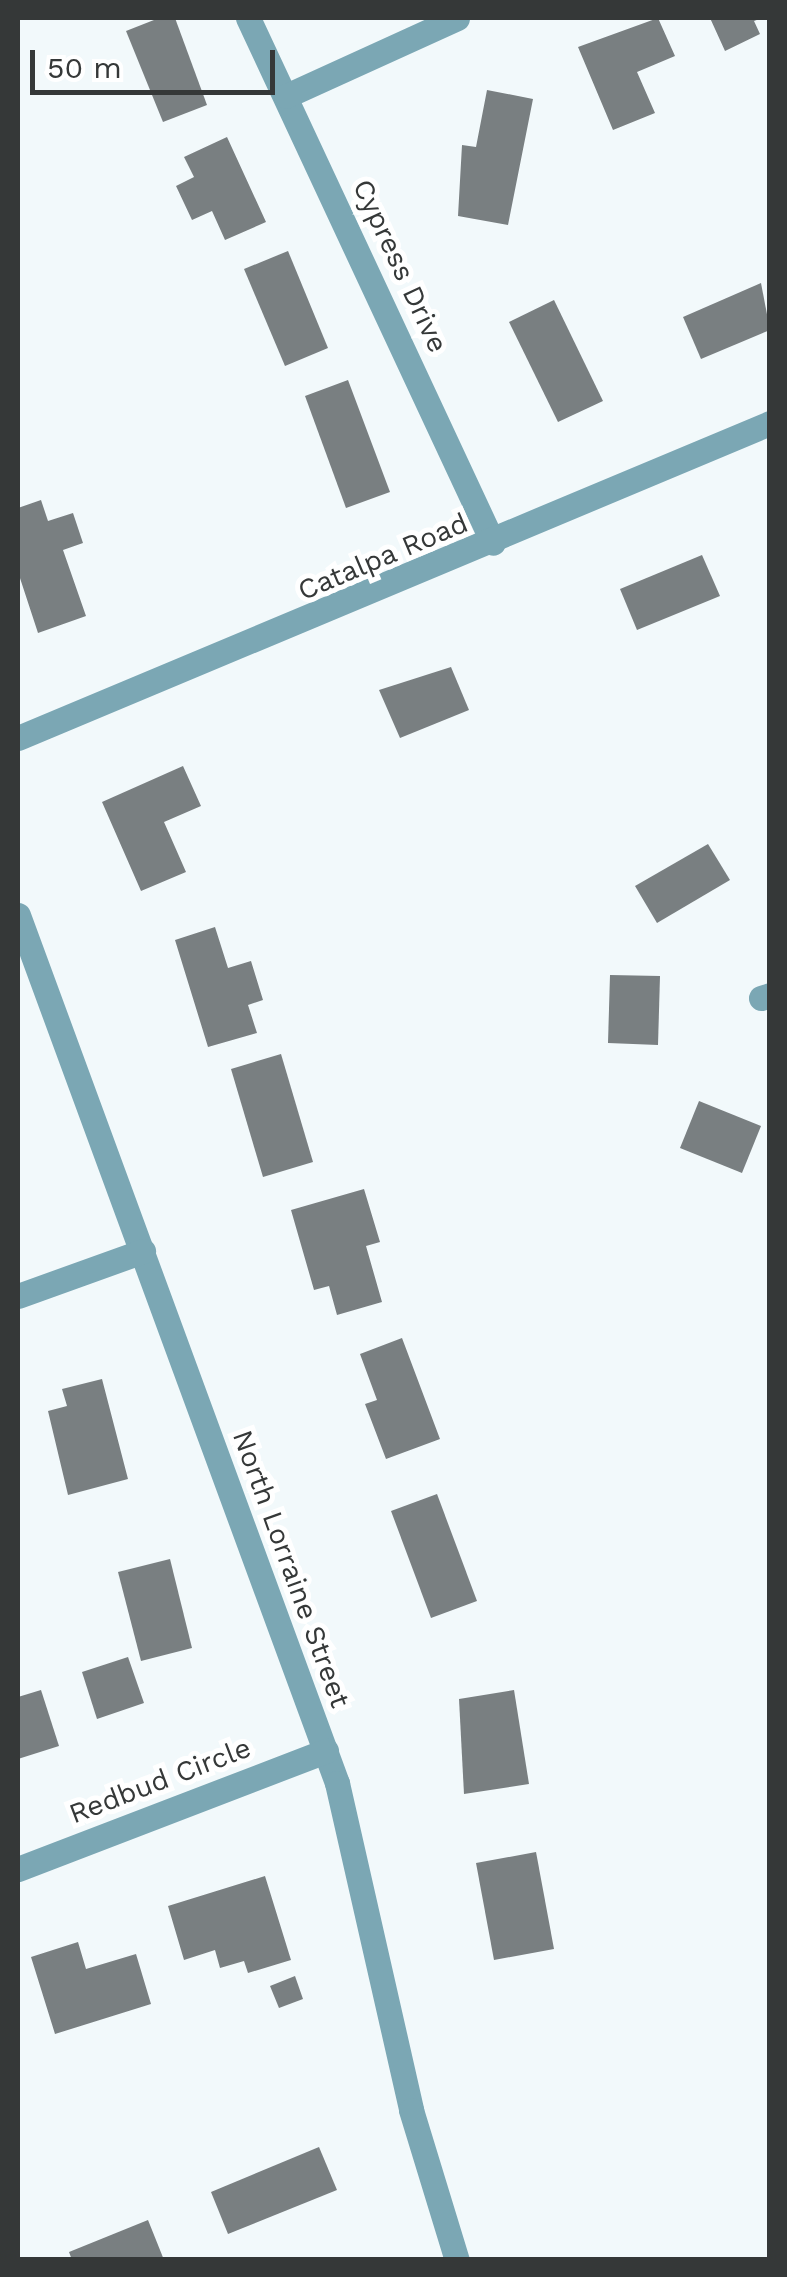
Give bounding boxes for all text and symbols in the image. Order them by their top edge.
scale bar [35,30,280,92]
text: 50 m [47,50,122,85]
street label: Cypress Drive [345,174,455,358]
street label: Catalpa Road [293,506,473,608]
street label: North Lorraine Street [225,1426,357,1712]
street label: Redbud Circle [64,1731,256,1831]

